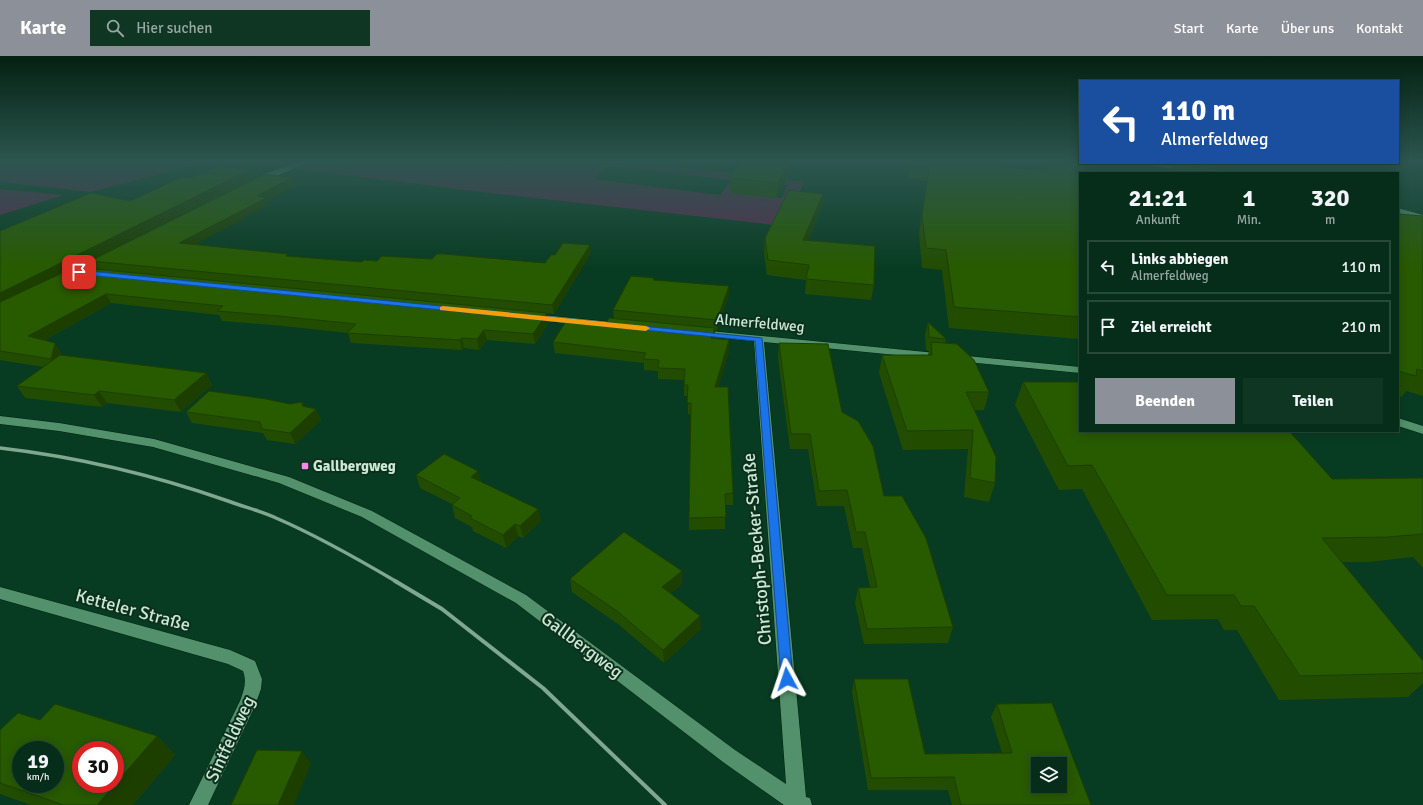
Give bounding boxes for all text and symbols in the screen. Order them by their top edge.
search box [90,10,370,46]
text: Karte [20,16,66,40]
icon: search [104,17,126,39]
text: Hier suchen [136,19,212,37]
text: Start [1174,20,1204,37]
text: Karte [1226,20,1259,37]
text: Über uns [1281,20,1334,37]
text: Kontakt [1356,20,1403,37]
text: 110 m [1161,94,1235,128]
icon: left [1095,96,1147,148]
text: Almerfeldweg [1161,128,1269,150]
text: 21:21 [1128,183,1187,213]
text: 1 [1243,183,1255,213]
text: 320 [1311,183,1350,213]
text: Ankunft [1136,212,1180,228]
text: Min. [1237,212,1261,228]
text: m [1325,212,1335,228]
text: Links abbiegen [1131,250,1228,268]
pin [62,255,96,289]
icon: left [1097,256,1119,278]
text: 110 m [1341,258,1381,276]
icon: arrive [68,261,90,283]
text: Almerfeldweg [1131,268,1209,284]
street label: Almerfeldweg [715,310,805,336]
icon: arrive [1097,316,1119,338]
text: Ziel erreicht [1131,318,1212,336]
text: 210 m [1341,318,1381,336]
button: Beenden [1095,378,1235,424]
button: Teilen [1243,378,1383,424]
street label: Christoph-Becker-Straße [738,452,776,646]
place label: Gallbergweg [313,457,396,475]
marker: Gallbergweg [300,461,310,471]
street label: Ketteler Straße [73,584,193,636]
street label: Gallbergweg [537,607,627,683]
position arrow [766,658,808,700]
street label: Sintfeldweg [201,693,259,785]
speed limit sign: 30 [72,741,124,793]
text: 19 [27,749,49,774]
map controls [1031,757,1067,793]
button: layers [1031,757,1067,793]
text: km/h [27,771,49,783]

